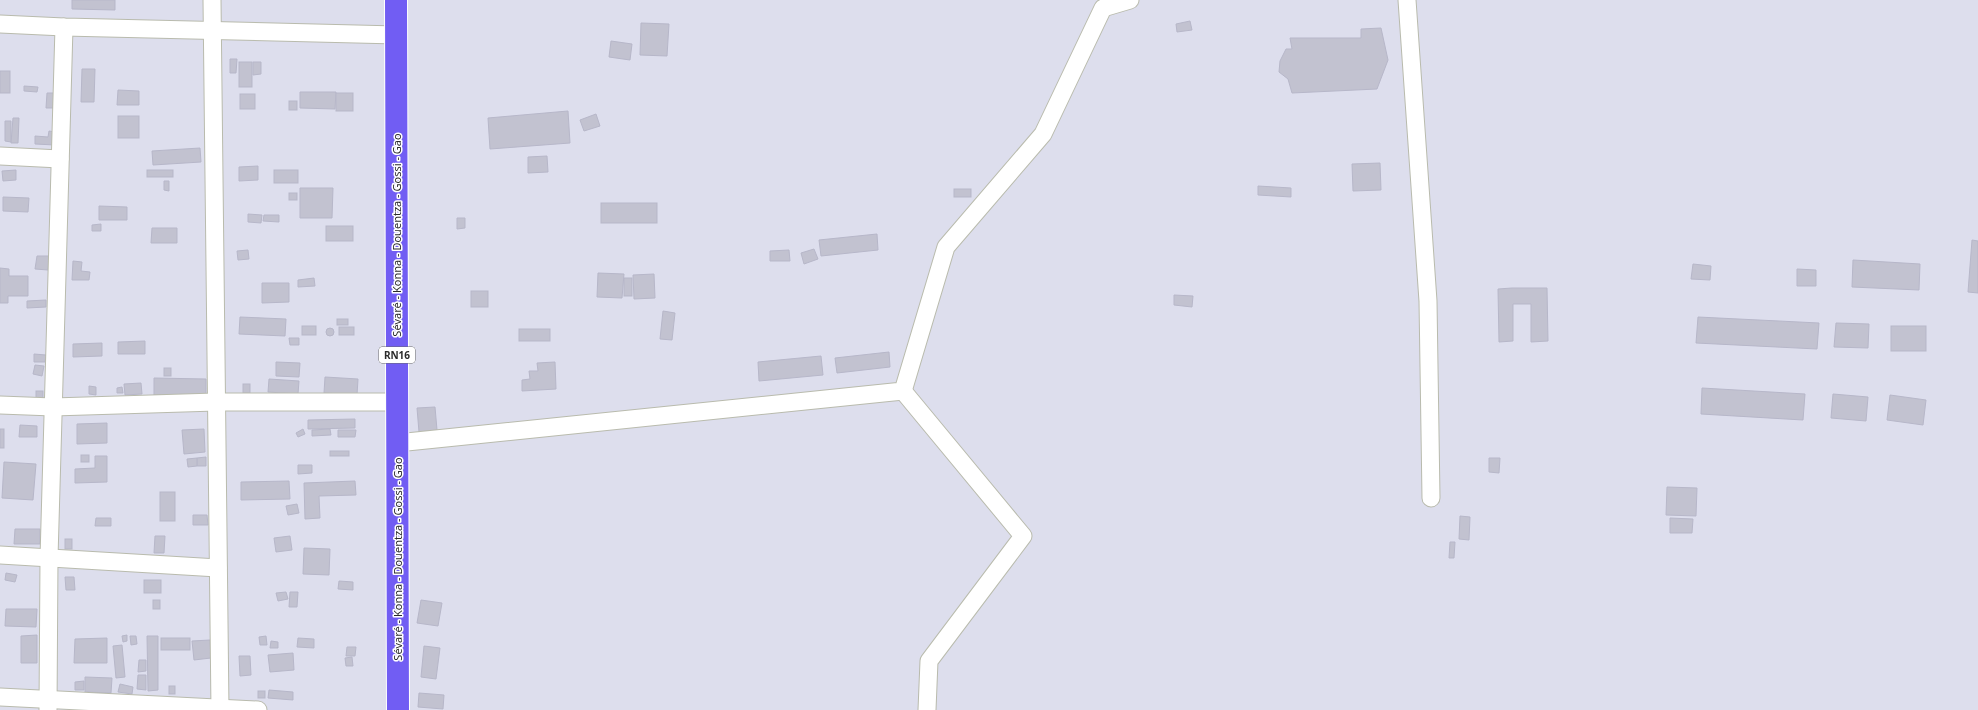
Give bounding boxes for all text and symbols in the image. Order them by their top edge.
street label: Sévaré - Konna - Douentza - Gossi - Gao [389,133,404,337]
road number: RN16 [379,347,415,363]
street label: Sévaré - Konna - Douentza - Gossi - Gao [390,457,405,661]

